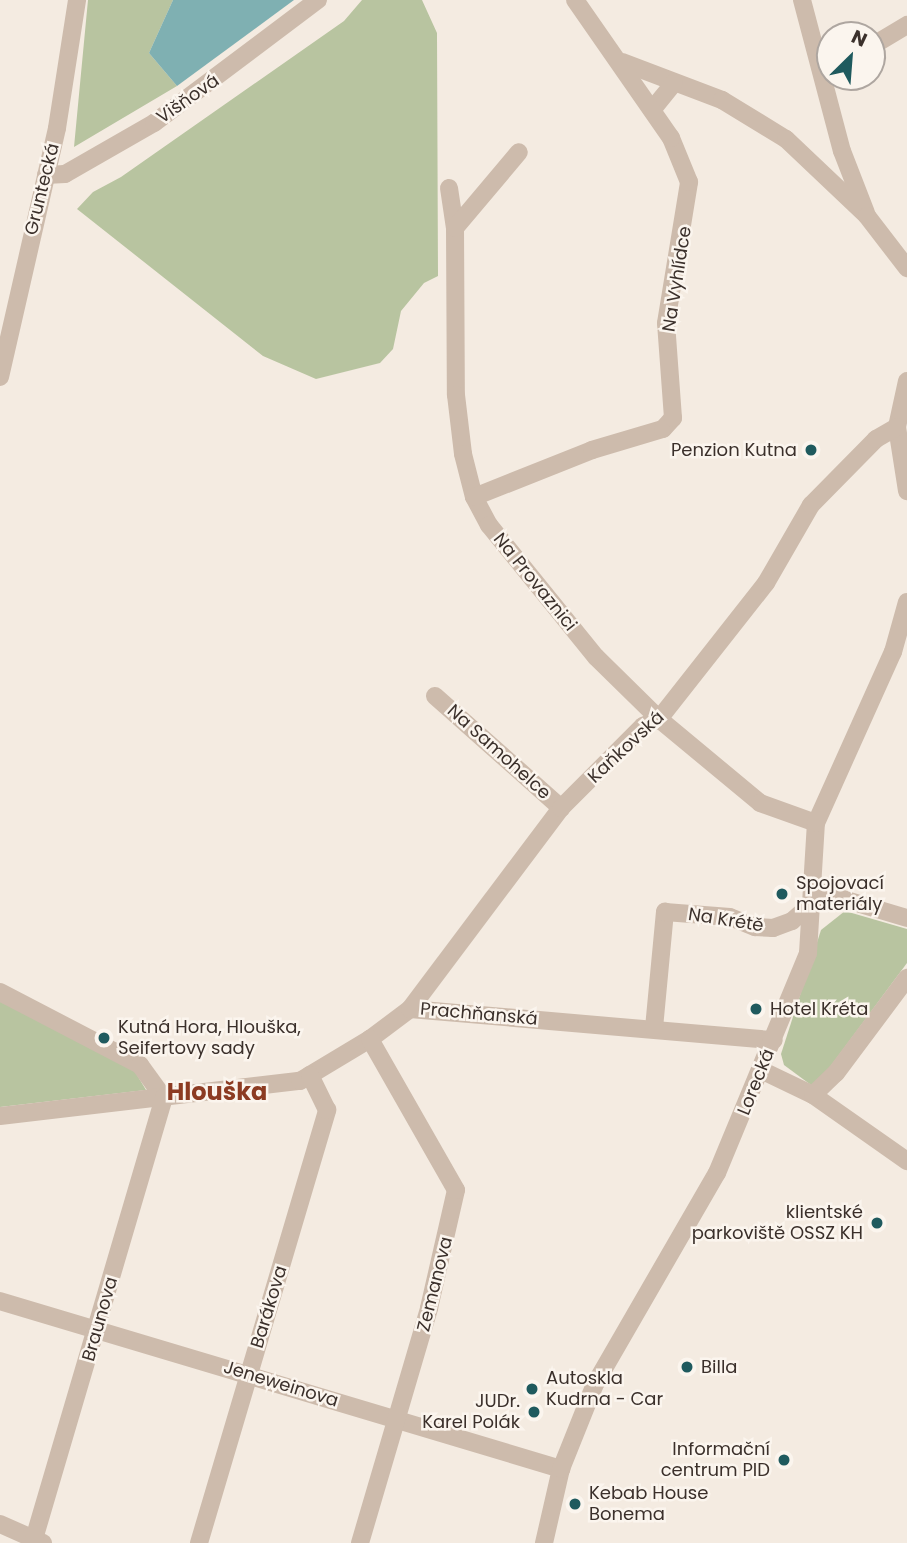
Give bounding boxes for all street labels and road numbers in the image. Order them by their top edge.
street label: Višňová [153,70,223,128]
street label: Gruntecká [20,141,64,237]
street label: Na Vyhlídce [658,225,696,333]
street label: Na Provaznici [489,529,581,635]
street label: Na Samohelce [443,700,555,804]
street label: Kaňkovská [583,706,669,788]
street label: Na Krétě [687,903,765,937]
street label: Prachňanská [419,998,539,1030]
street label: Lorecká [733,1046,779,1118]
street label: Zemanova [413,1234,457,1334]
street label: Barákova [246,1263,292,1351]
street label: Braunova [78,1274,122,1364]
street label: Jeneweinova [221,1356,341,1412]

